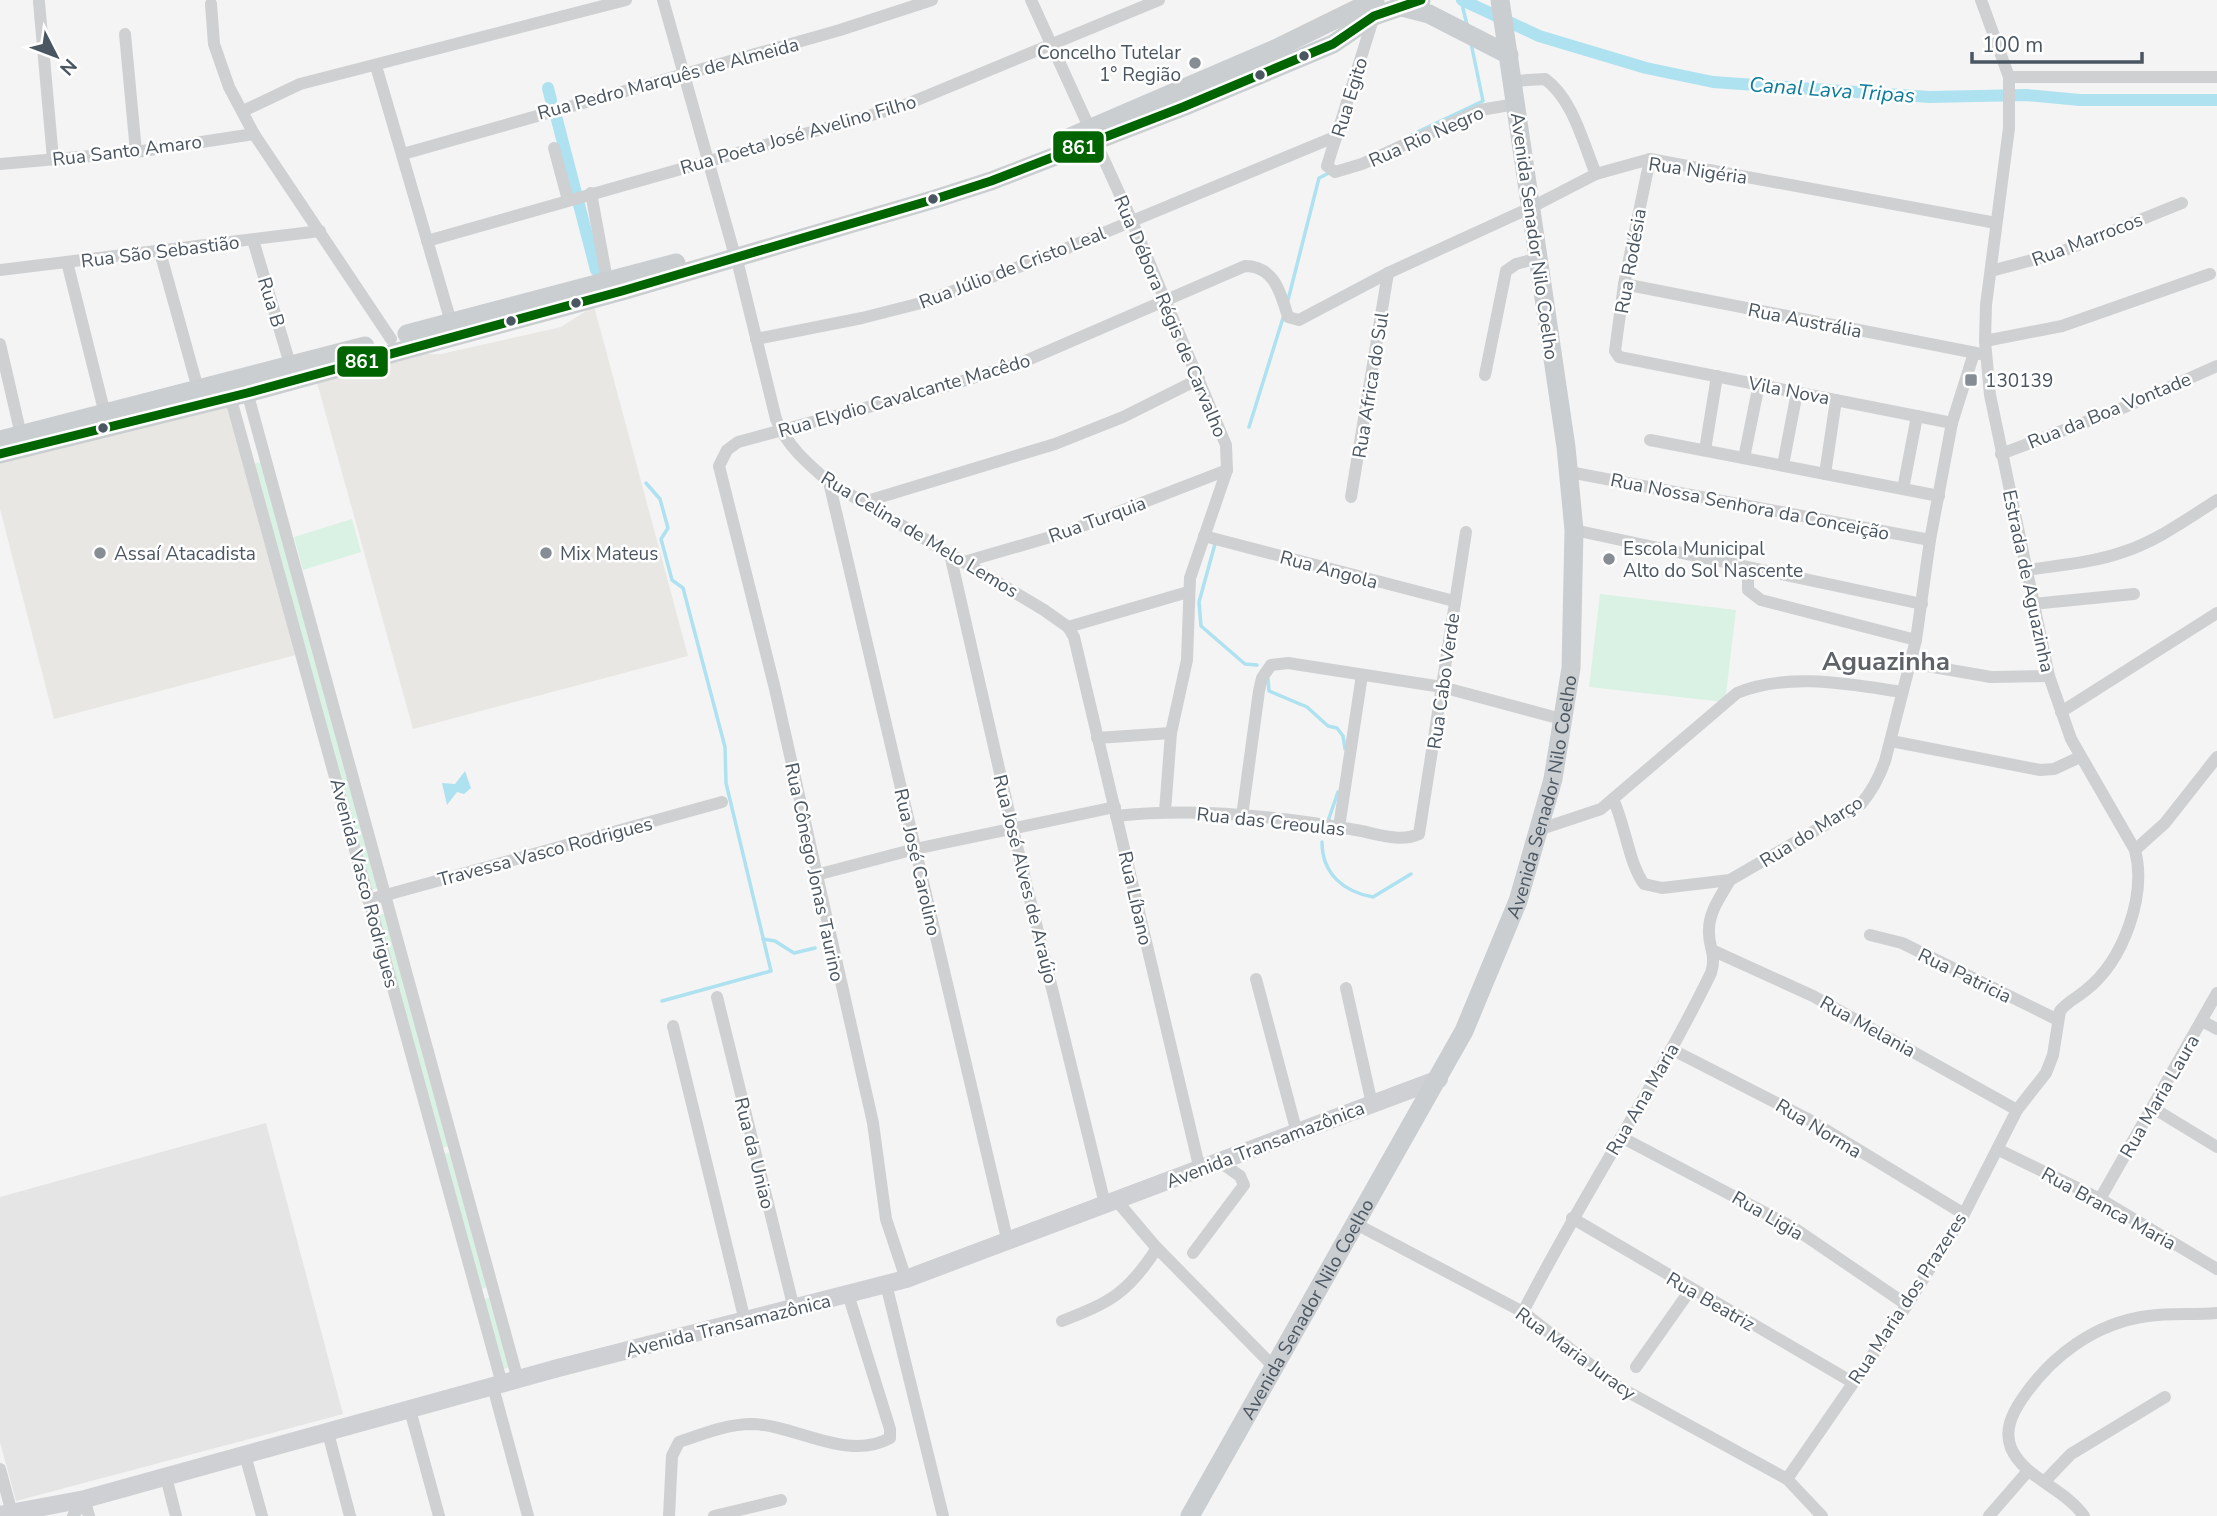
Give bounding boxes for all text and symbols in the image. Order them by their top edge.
north arrow [21,21,91,91]
scale bar [1972,21,2142,65]
text: 100 m [1982,31,2043,59]
street label: Rua Pedro Marquês de Almeida [535,32,802,126]
place label: Concelho Tutelar 1° Região [1037,40,1181,88]
unlabelled marker [1297,49,1311,63]
text: N [53,53,82,81]
street label: Rua Egito [1326,54,1374,140]
marker: Concelho Tutelar 1° Região [1187,55,1203,71]
unlabelled marker [1253,68,1267,82]
water label: Canal Lava Tripas [1748,70,1916,110]
street label: Rua Poeta José Avelino Filho [677,89,919,181]
street label: Rua Rio Negro [1365,100,1488,174]
street label: Avenida Senador Nilo Coelho [1504,111,1564,362]
street label: Rua Santo Amaro [51,129,203,173]
line badge: 861 [1052,130,1105,164]
text: 861 [1062,135,1096,161]
street label: Rua Nigéria [1647,151,1749,191]
street label: Rua Débora Régis de Carvalho [1107,191,1233,441]
unlabelled marker [926,192,940,206]
street label: Rua Rodésia [1609,207,1653,316]
street label: Rua Marrocos [2028,207,2147,273]
street label: Rua Júlio de Cristo Leal [915,220,1110,316]
street label: Rua São Sebastião [80,229,241,275]
street label: Rua B [251,274,291,331]
unlabelled marker [569,296,583,310]
street label: Rua Austrália [1746,297,1864,345]
street label: Rua Africa do Sul [1347,310,1395,460]
unlabelled marker [504,314,518,328]
line badge: 861 [336,345,389,378]
street label: Rua Elydio Cavalcante Macêdo [775,348,1033,444]
text: 861 [345,349,379,375]
street label: Rua da Boa Vontade [2024,366,2195,456]
place label: 130139 [1985,368,2053,394]
street label: Vila Nova [1745,370,1832,412]
marker: 130139 [1963,372,1979,388]
unlabelled marker [96,421,110,435]
street label: Rua Celina de Melo Lemos [816,466,1023,604]
street label: Rua Nossa Senhora da Conceição [1608,467,1892,547]
street label: Estrada de Aguazinha [1996,488,2060,675]
street label: Rua Turquia [1045,490,1150,550]
place label: Escola Municipal Alto do Sol Nascente [1623,536,1803,584]
place label: Assaí Atacadista [114,541,256,567]
place label: Mix Mateus [560,541,658,567]
street label: Rua Angola [1277,544,1381,596]
marker: Assaí Atacadista [92,545,108,561]
marker: Mix Mateus [538,545,554,561]
marker: Escola Municipal Alto do Sol Nascente [1601,551,1617,567]
street label: Rua Cabo Verde [1422,611,1466,751]
district label: Aguazinha [1822,644,1950,679]
street label: Avenida Senador Nilo Coelho [1500,673,1584,923]
street label: Rua Cônego Jonas Taurino [778,760,850,984]
street label: Rua José Alves de Araújo [986,772,1064,987]
street label: Avenida Vasco Rodrigues [324,776,405,991]
street label: Rua José Carolino [887,786,947,938]
street label: Rua do Março [1755,790,1868,874]
street label: Rua das Creoulas [1195,801,1346,843]
street label: Travessa Vasco Rodrigues [435,811,656,893]
street label: Rua Líbano [1112,849,1158,948]
street label: Rua Patricia [1913,942,2016,1010]
street label: Rua Melania [1815,990,1920,1064]
street label: Rua Maria Laura [2114,1030,2206,1163]
street label: Rua Ana Maria [1600,1039,1686,1160]
street label: Rua Norma [1771,1093,1866,1165]
street label: Rua da Uniao [728,1095,780,1212]
street label: Avenida Transamazônica [1162,1095,1368,1195]
street label: Rua Branca Maria [2037,1161,2180,1257]
street label: Rua Ligia [1727,1185,1808,1247]
street label: Avenida Senador Nilo Coelho [1235,1194,1381,1424]
street label: Rua Maria dos Prazeres [1843,1208,1973,1389]
street label: Rua Beatriz [1662,1266,1760,1338]
street label: Avenida Transamazônica [623,1288,834,1364]
street label: Rua Maria Juracy [1510,1301,1641,1406]

